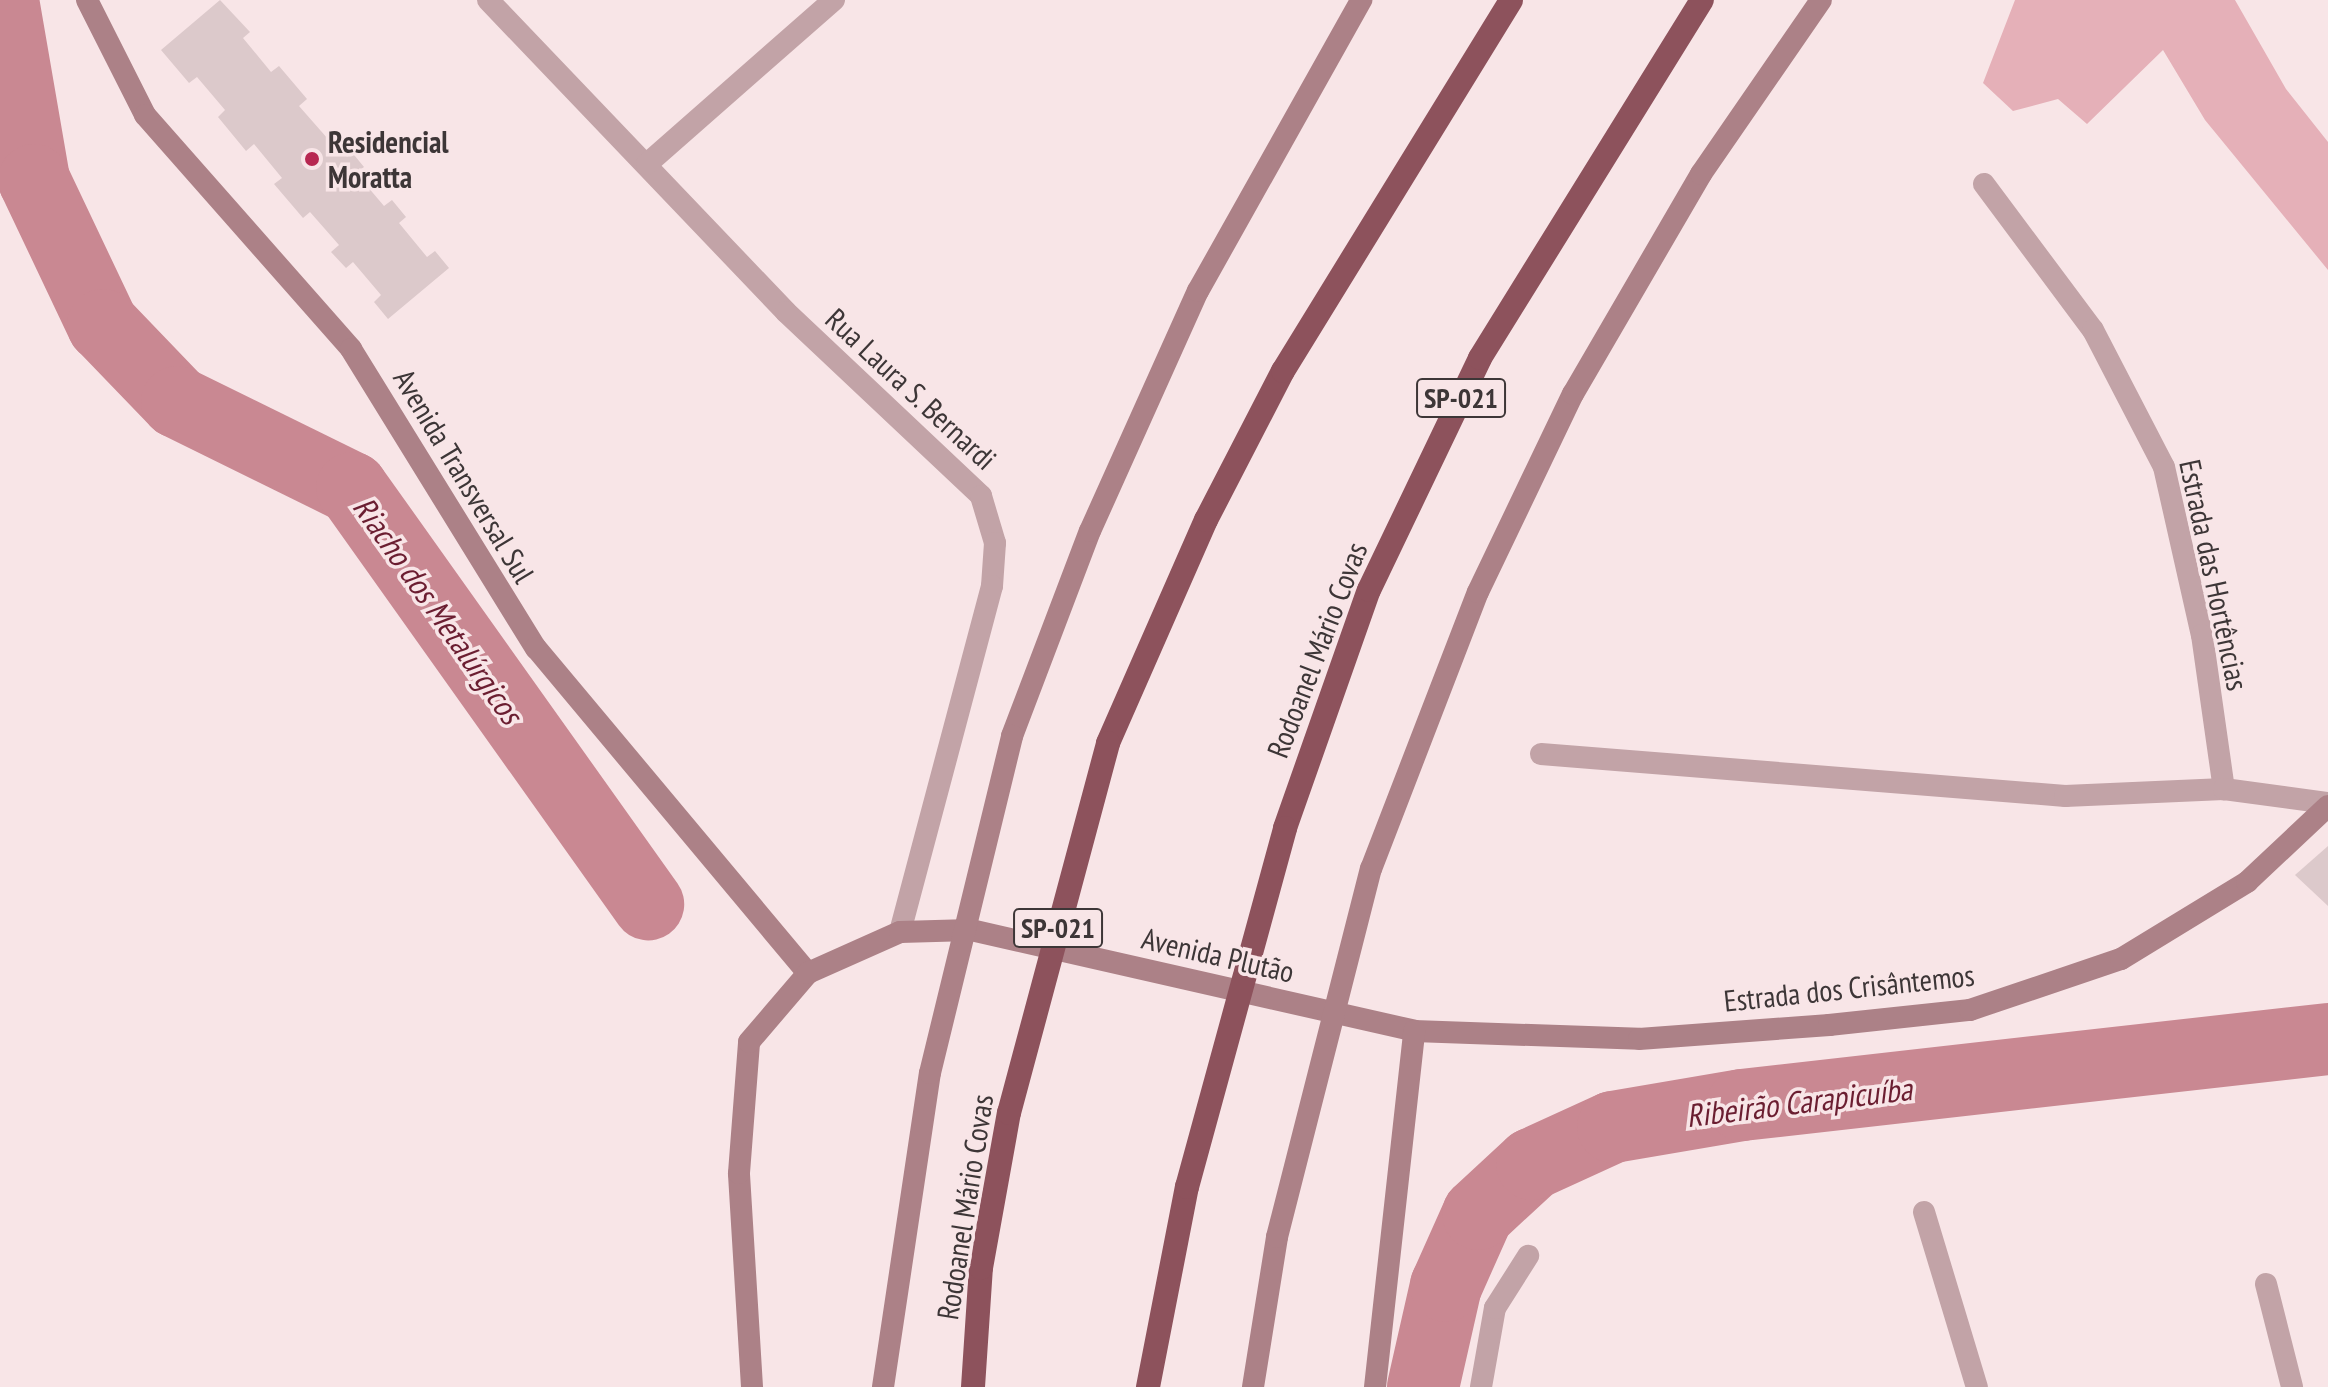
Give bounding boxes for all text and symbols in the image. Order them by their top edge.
place label: Residencial Moratta [328,124,449,194]
marker: Residencial Moratta [303,150,321,168]
street label: Rua Laura S. Bernardi [818,300,1004,478]
street label: Avenida Transversal Sul [386,362,542,590]
road number: SP-021 [1415,374,1507,422]
street label: Estrada das Hortências [2172,456,2256,694]
water label: Riacho dos Metalúrgicos [345,489,531,731]
street label: Rodoanel Mário Covas [1259,537,1375,763]
road number: SP-021 [1012,904,1104,952]
street label: Avenida Plutão [1138,920,1298,990]
street label: Estrada dos Crisântemos [1722,957,1976,1019]
water label: Ribeirão Carapicuíba [1684,1069,1914,1135]
street label: Rodoanel Mário Covas [929,1092,1001,1322]

